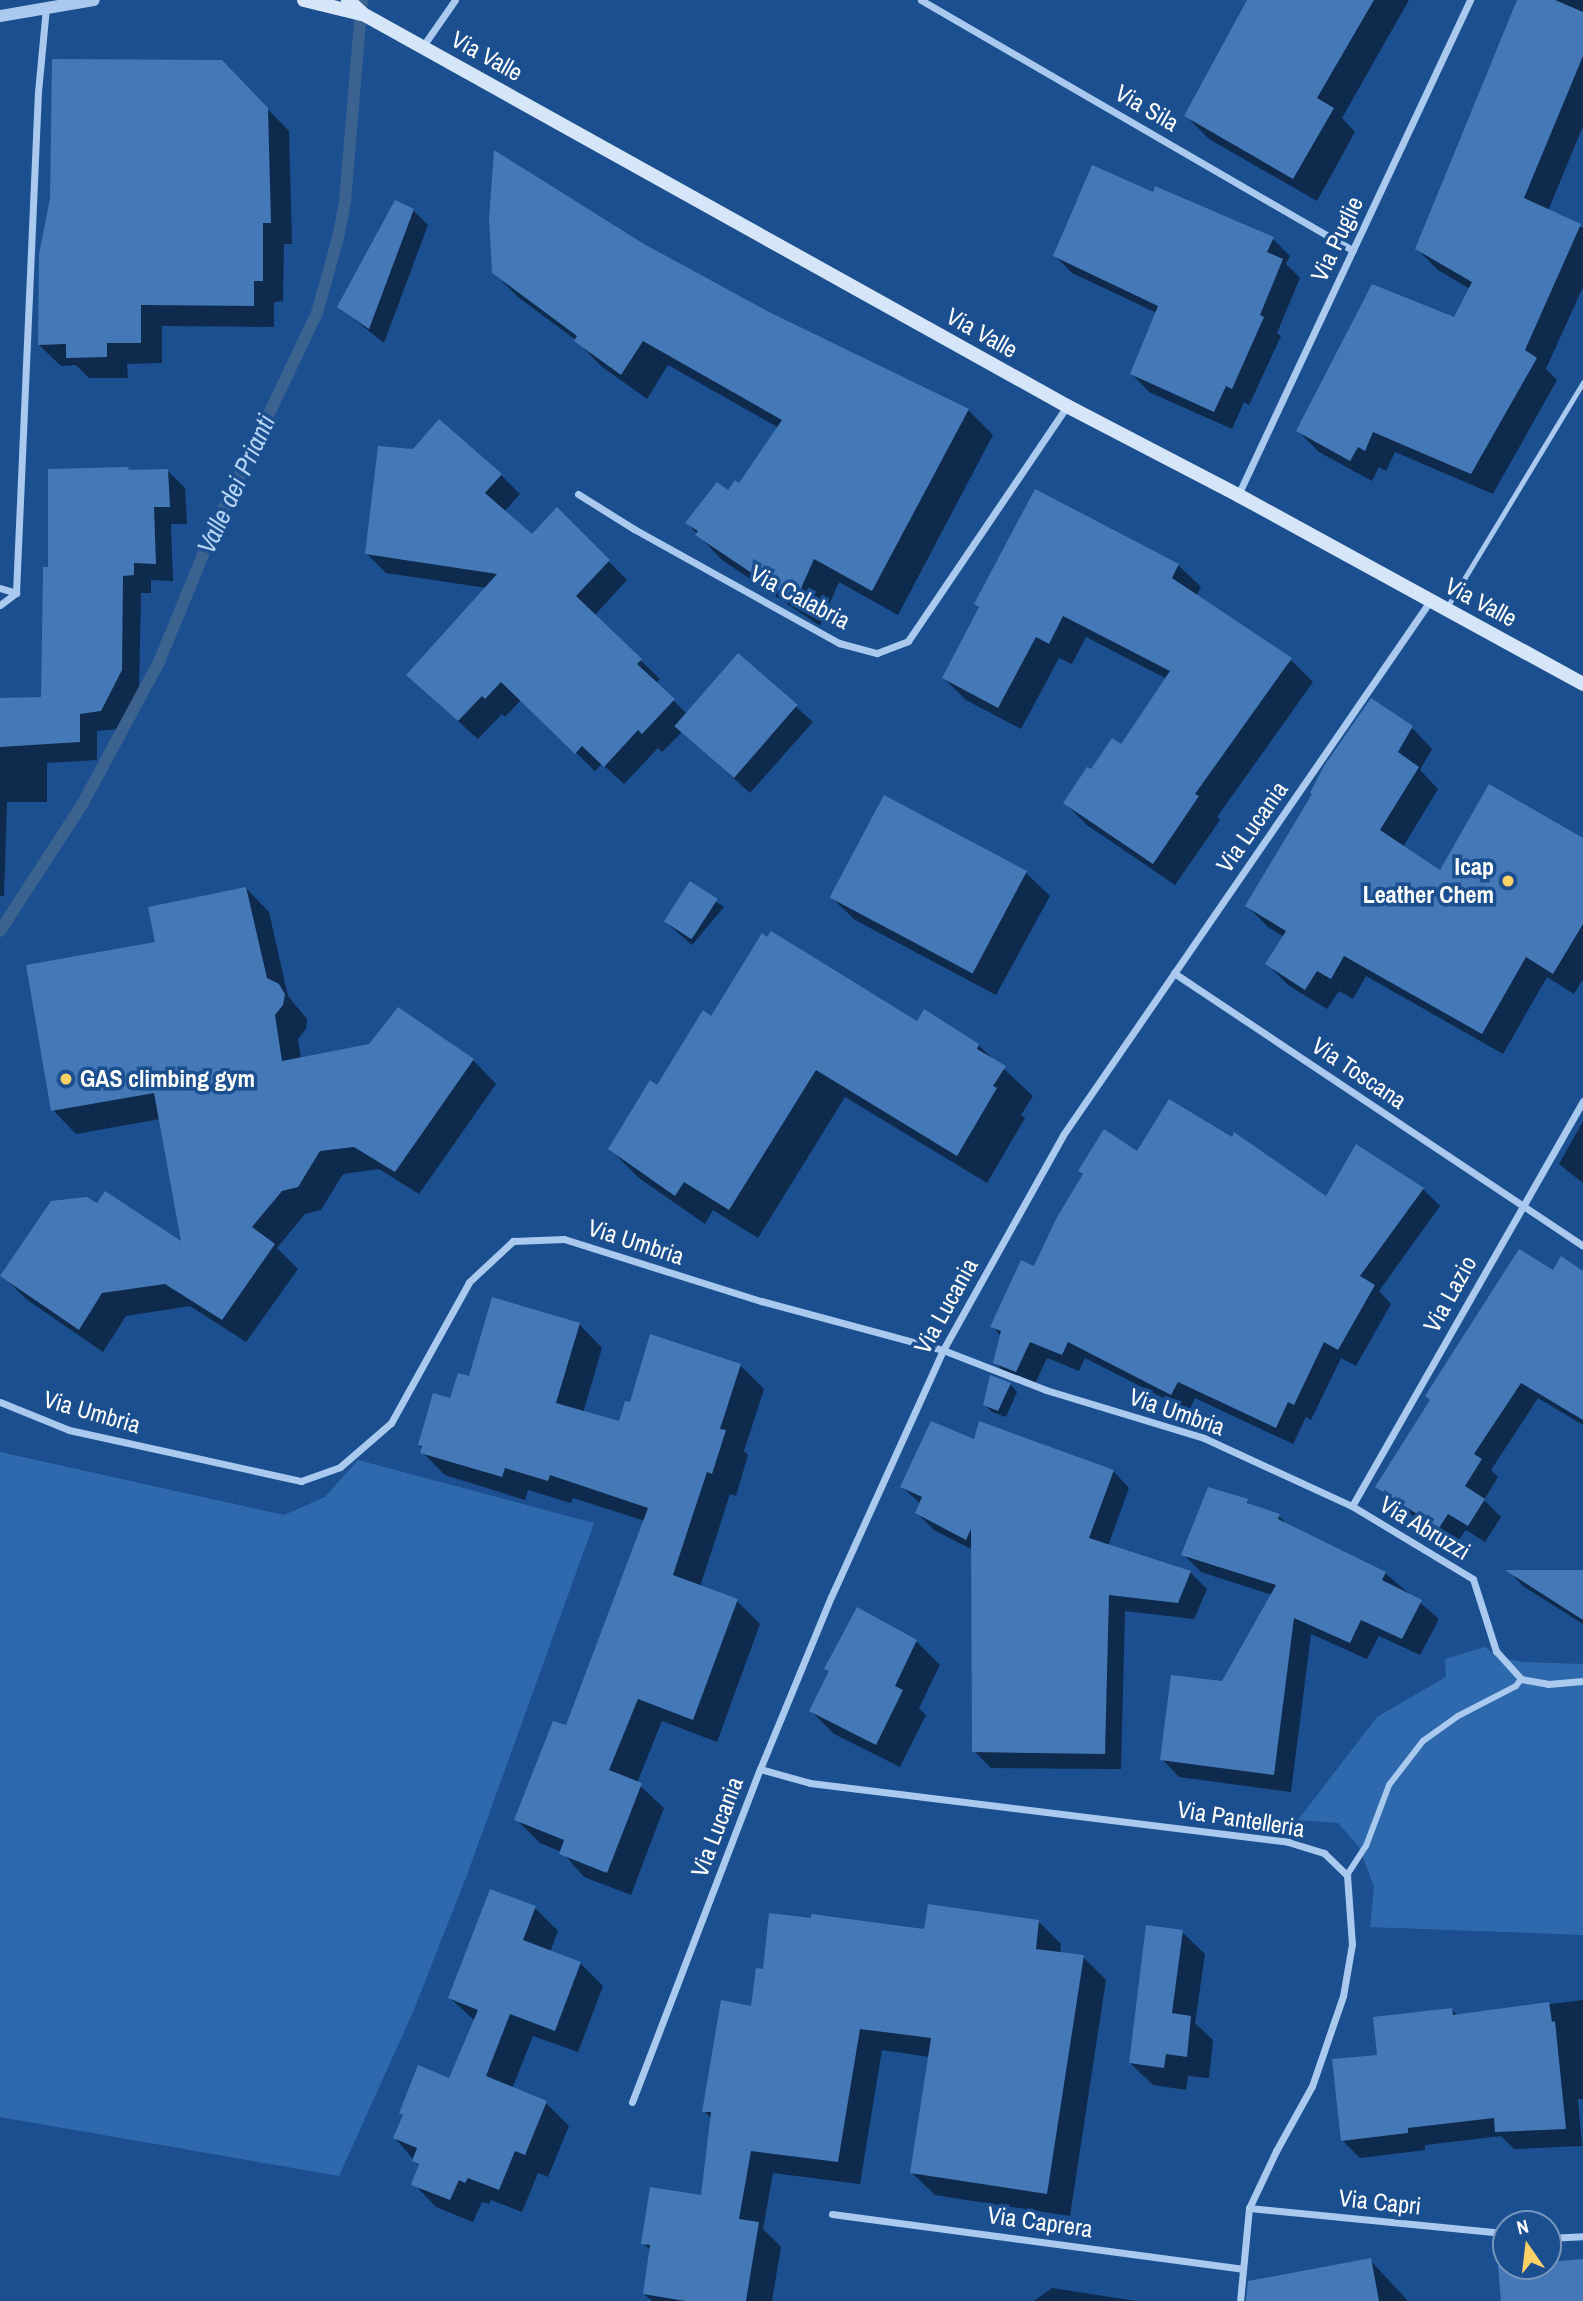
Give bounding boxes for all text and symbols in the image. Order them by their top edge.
street label: Via Valle [446,25,528,87]
street label: Via Sila [1110,78,1184,138]
street label: Via Puglie [1305,192,1369,286]
street label: Via Valle [941,302,1023,364]
water label: Valle dei Prianti [190,410,282,558]
street label: Via Calabria [745,559,855,635]
street label: Via Valle [1440,571,1522,633]
street label: Via Lucania [1210,776,1294,878]
place label: Icap Leather Chem [1363,853,1494,909]
marker: Icap Leather Chem [1500,873,1516,889]
street label: Via Toscana [1306,1031,1412,1115]
place label: GAS climbing gym [80,1065,255,1093]
marker: GAS climbing gym [58,1071,74,1087]
street label: Via Umbria [584,1213,688,1271]
street label: Via Lazio [1417,1251,1483,1337]
street label: Via Lucania [908,1253,984,1359]
street label: Via Umbria [1125,1382,1229,1442]
street label: Via Umbria [40,1384,144,1440]
street label: Via Abruzzi [1374,1490,1476,1566]
street label: Via Lucania [685,1773,749,1881]
street label: Via Pantelleria [1175,1795,1307,1843]
street label: Via Capri [1337,2183,1423,2221]
street label: Via Caprera [986,2200,1094,2244]
north arrow [1492,2210,1562,2280]
text: N [1514,2213,1531,2241]

